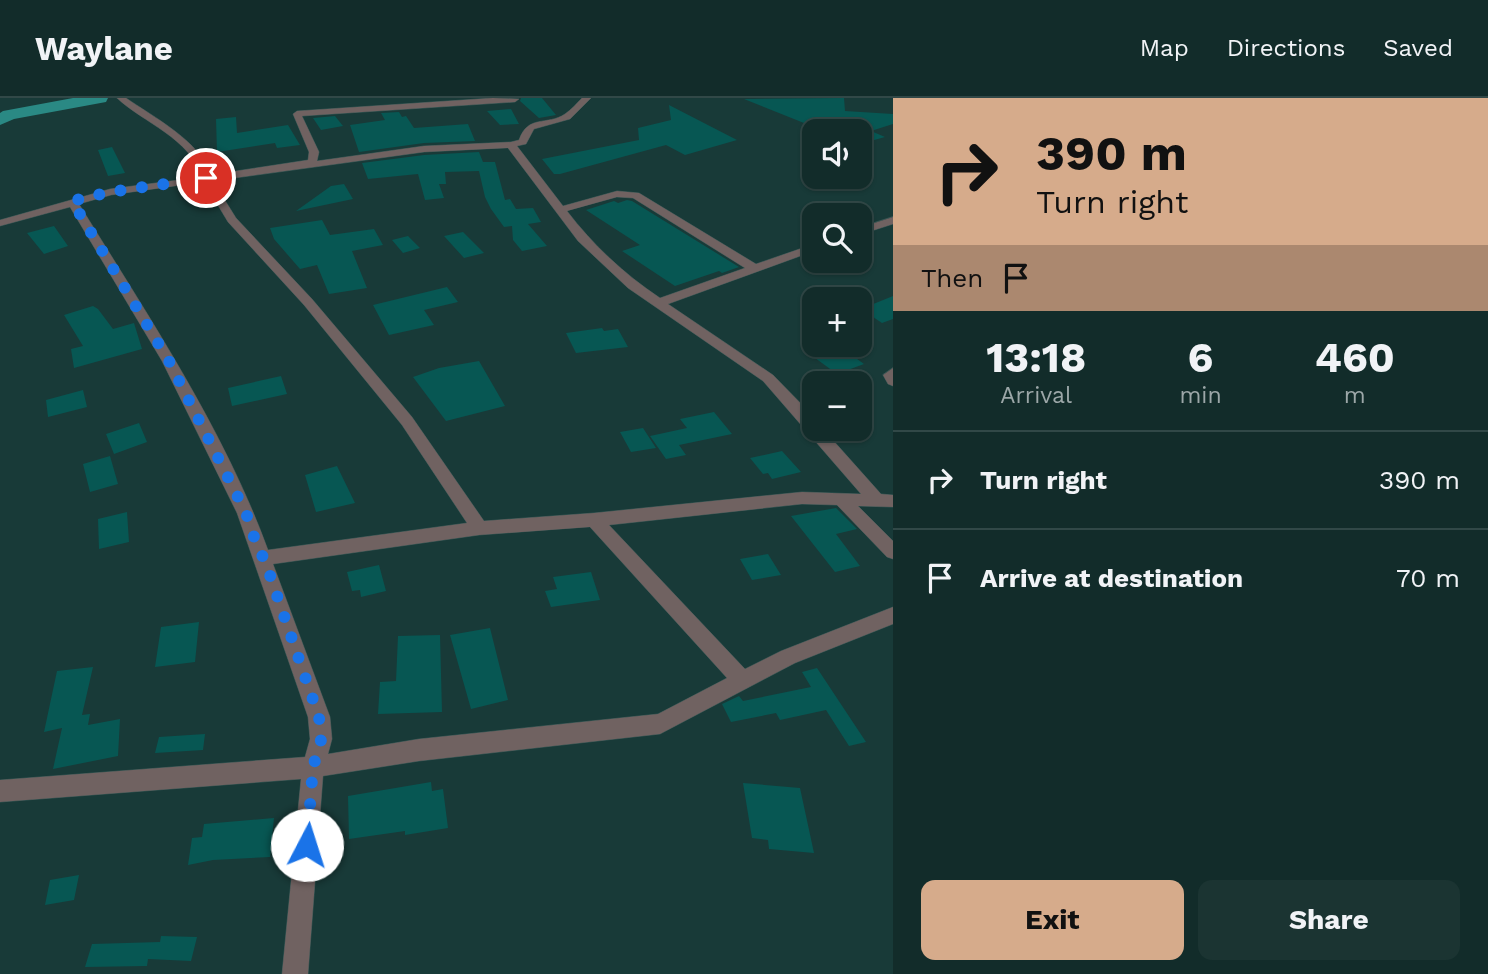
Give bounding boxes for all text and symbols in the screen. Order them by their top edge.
text: Waylane [35,29,173,68]
text: Map [1140,34,1189,62]
text: Directions [1227,34,1345,62]
text: Saved [1383,34,1453,62]
map controls [802,119,872,441]
button: sound [802,119,872,189]
text: 390 m [1036,124,1187,182]
icon: right [921,126,1012,217]
pin [176,148,236,208]
icon: arrive [187,159,225,197]
text: Turn right [1036,183,1188,221]
button: search [802,203,872,273]
icon: arrive [997,259,1035,297]
text: Then [921,263,983,293]
button: + [802,287,872,357]
text: 13:18 [986,333,1086,382]
text: 6 [1188,333,1213,382]
text: 460 [1315,333,1395,382]
button: − [802,371,872,441]
text: Arrival [1000,382,1072,409]
text: min [1179,382,1222,409]
text: m [1344,382,1366,409]
icon: right [921,461,959,499]
text: Turn right [980,465,1107,495]
text: 390 m [1379,465,1460,495]
icon: arrive [921,559,959,597]
text: Arrive at destination [980,563,1243,593]
text: 70 m [1396,563,1460,593]
position arrow [270,808,344,882]
button: Exit [921,880,1184,960]
button: Share [1198,880,1460,960]

